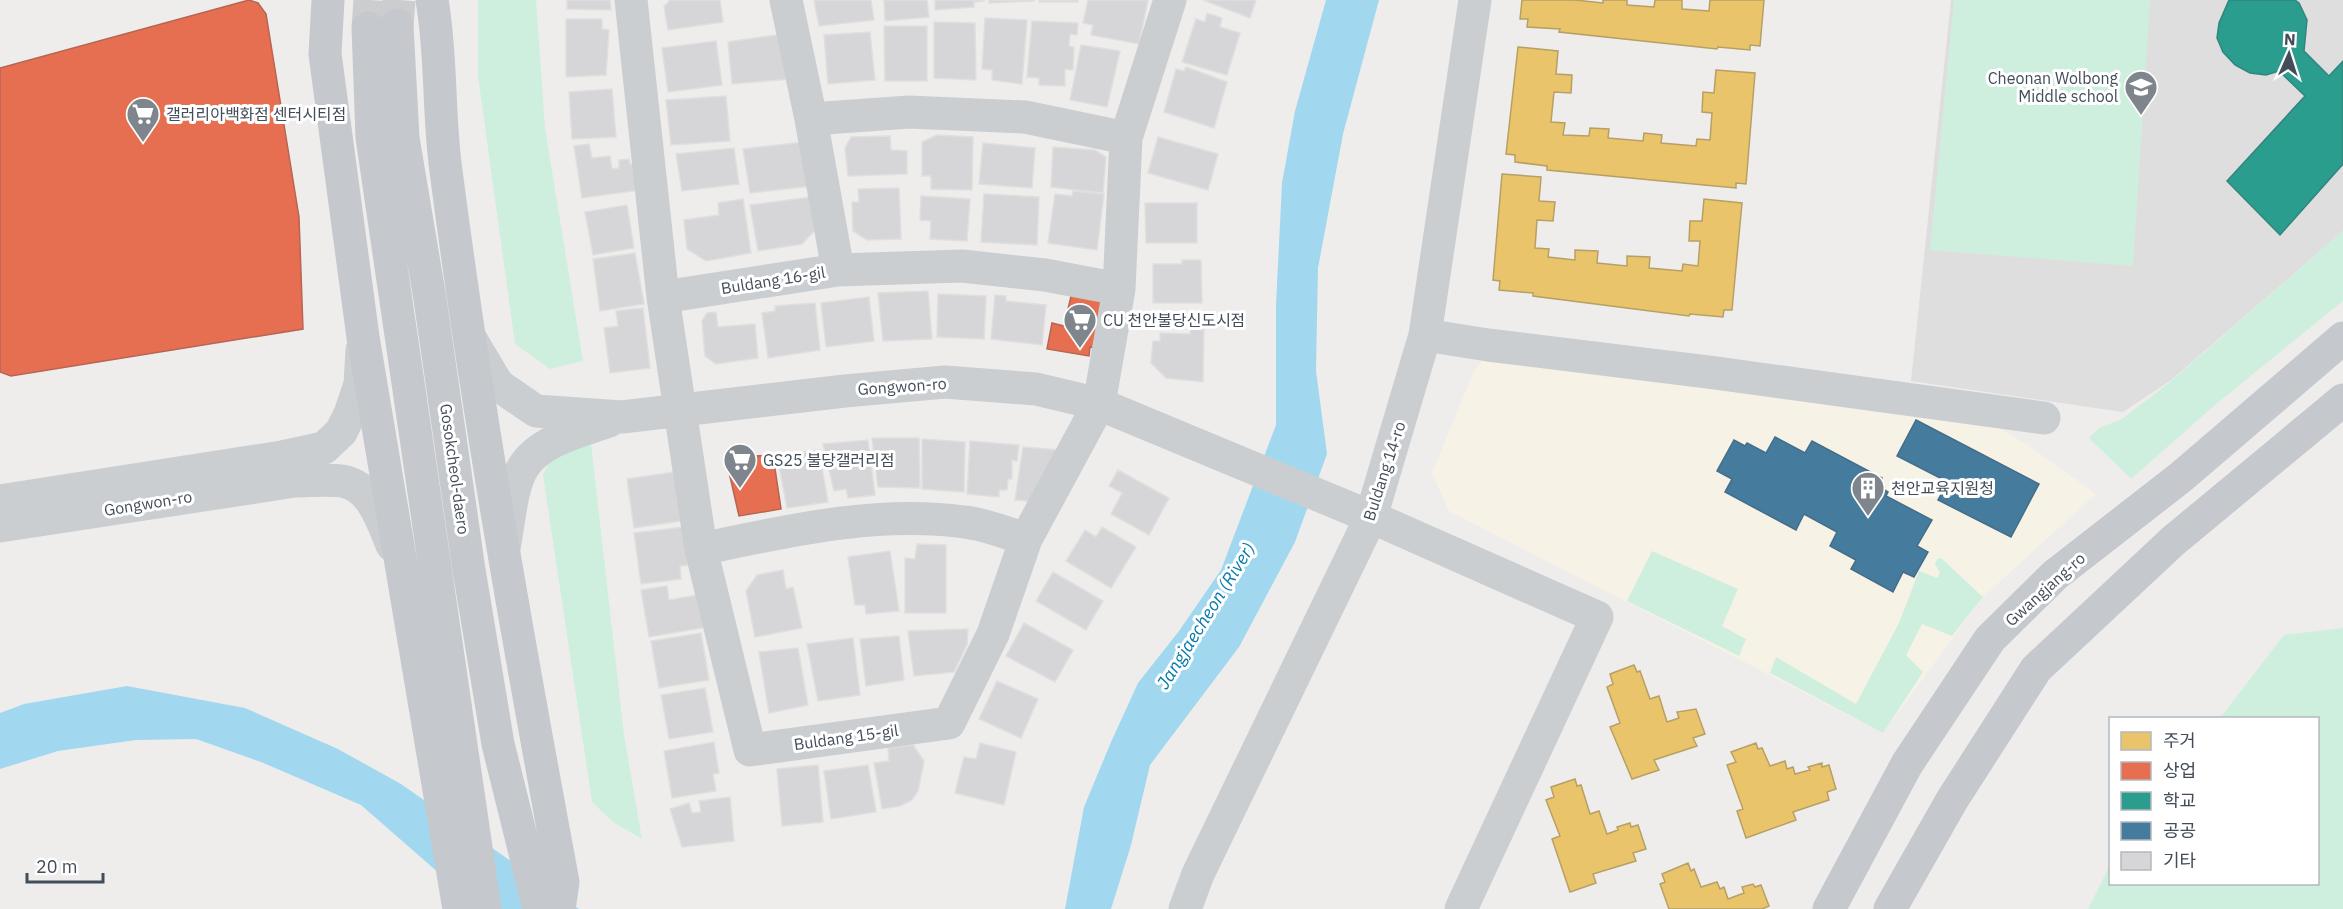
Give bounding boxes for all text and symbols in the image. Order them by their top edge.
north arrow [2259,24,2319,84]
text: N [2283,29,2296,49]
place label: Cheonan Wolbong Middle school [1988,68,2119,106]
school or university icon: Cheonan Wolbong Middle school [2123,69,2159,116]
supermarket icon: 갤러리아백화점 센터시티점 [125,96,161,143]
place label: 갤러리아백화점 센터시티점 [166,104,346,124]
street label: Buldang 16-gil [719,262,827,298]
supermarket icon: CU 천안불당신도시점 [1062,302,1098,349]
place label: CU 천안불당신도시점 [1103,310,1245,330]
street label: Gongwon-ro [857,373,947,399]
street label: Gosokcheol-daero [436,402,474,536]
street label: Buldang 14-ro [1359,419,1409,523]
supermarket icon: GS25 불당갤러리점 [722,442,758,489]
place label: GS25 불당갤러리점 [763,450,895,470]
building icon: 천안교육지원청 [1850,470,1886,517]
place label: 천안교육지원청 [1891,478,1994,498]
street label: Gongwon-ro [102,486,194,520]
water label: Jangjaecheon (River) [1151,538,1260,693]
street label: Gwangjang-ro [2001,548,2089,630]
legend [2109,717,2319,885]
street label: Buldang 15-gil [792,720,900,754]
text: 주거 [2163,729,2196,752]
text: 상업 [2163,759,2196,782]
text: 학교 [2163,789,2196,812]
text: 공공 [2163,819,2196,842]
scale bar [27,846,104,884]
text: 기타 [2163,849,2197,872]
text: 20 m [36,855,78,878]

